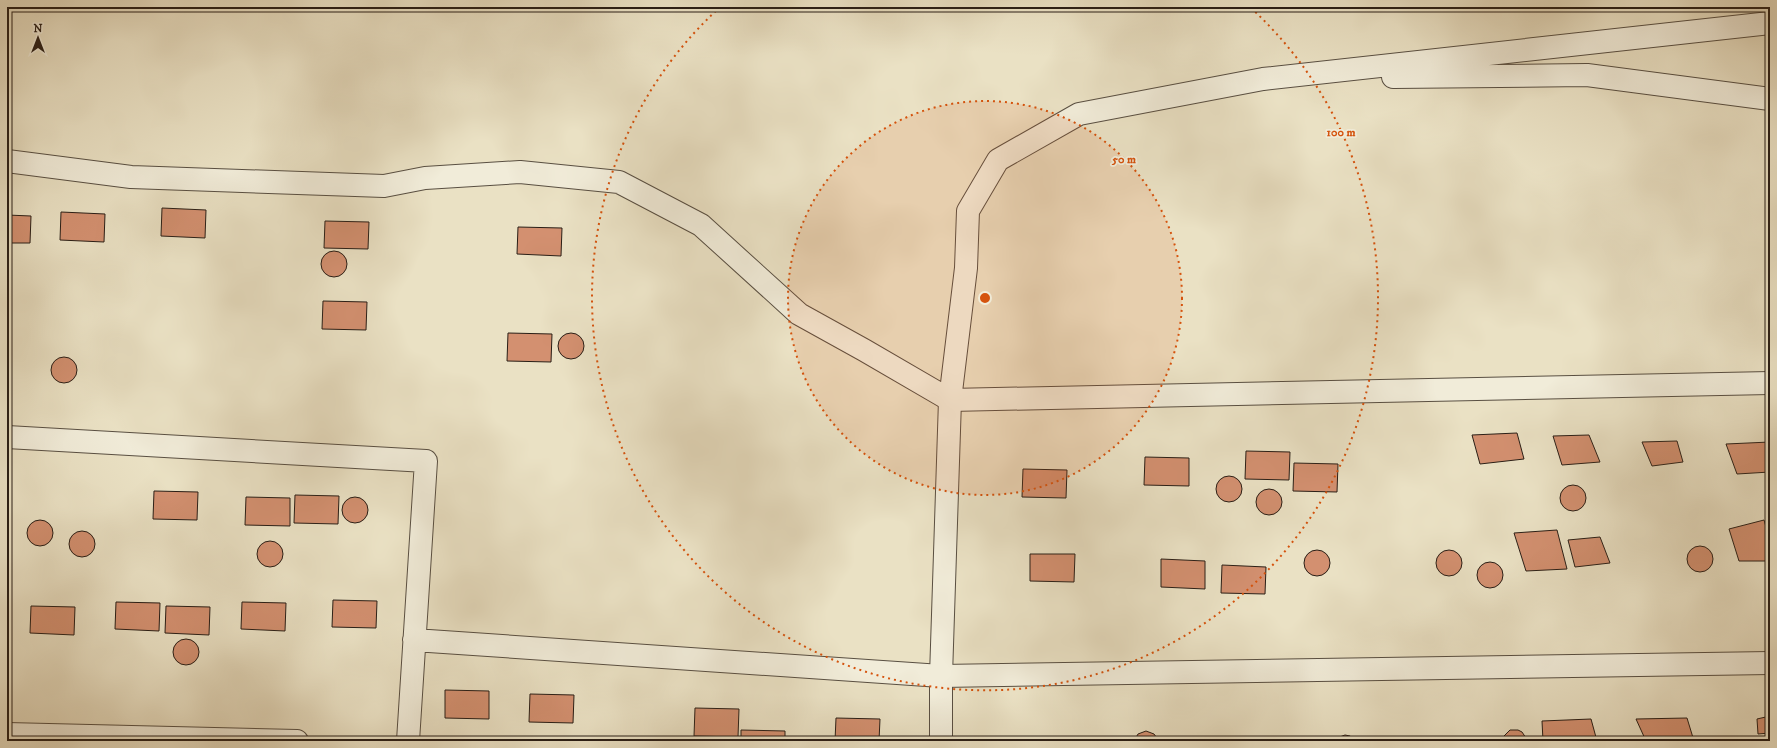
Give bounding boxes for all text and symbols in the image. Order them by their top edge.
north arrow [18,18,58,58]
text: N [33,22,43,36]
text: 100 m [1327,125,1355,140]
text: 50 m [1111,152,1136,167]
centre of rings [978,291,992,305]

